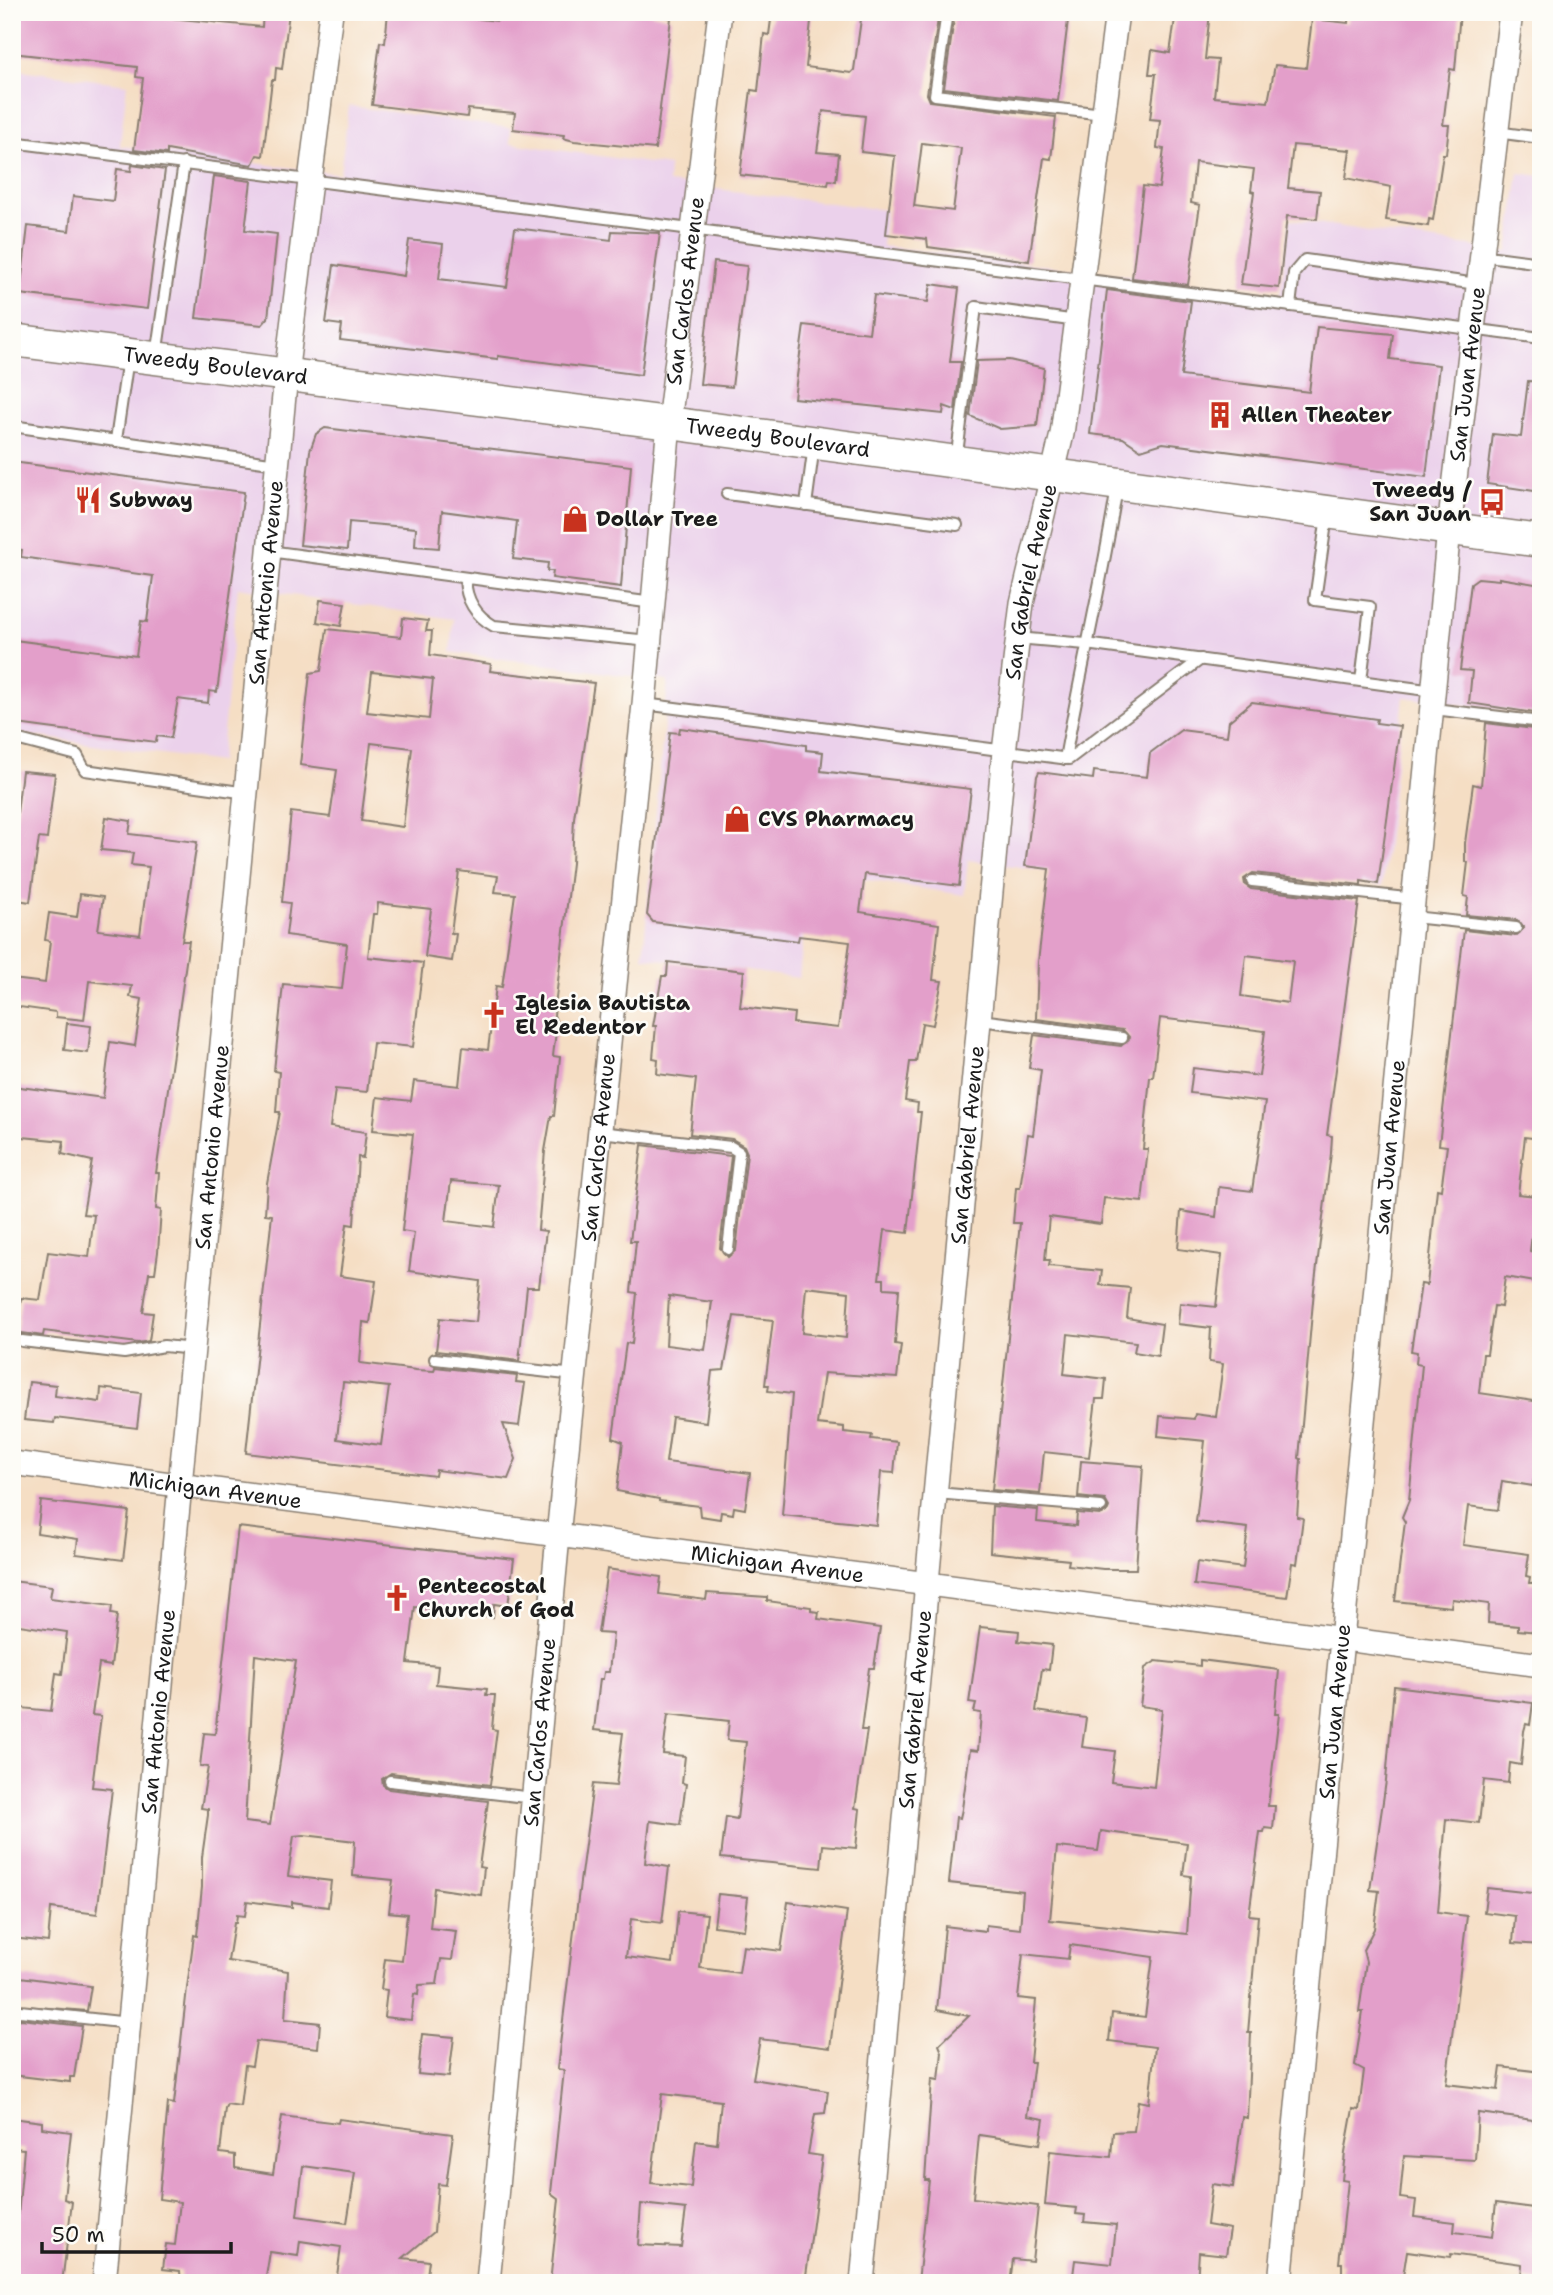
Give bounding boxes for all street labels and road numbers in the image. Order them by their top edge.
street label: San Carlos Avenue [660,195,711,387]
street label: San Juan Avenue [1443,285,1492,463]
street label: Tweedy Boulevard [122,340,309,391]
street label: Tweedy Boulevard [684,411,872,464]
street label: San Antonio Avenue [242,479,290,686]
street label: San Gabriel Avenue [999,481,1064,682]
street label: San Antonio Avenue [189,1043,236,1251]
street label: San Gabriel Avenue [944,1044,991,1246]
street label: San Carlos Avenue [575,1052,622,1243]
street label: San Juan Avenue [1367,1058,1412,1236]
street label: Michigan Avenue [127,1465,304,1515]
street label: Michigan Avenue [689,1539,866,1589]
street label: San Antonio Avenue [135,1608,182,1815]
street label: San Gabriel Avenue [892,1609,938,1810]
street label: San Juan Avenue [1313,1623,1357,1801]
street label: San Carlos Avenue [517,1637,562,1828]

